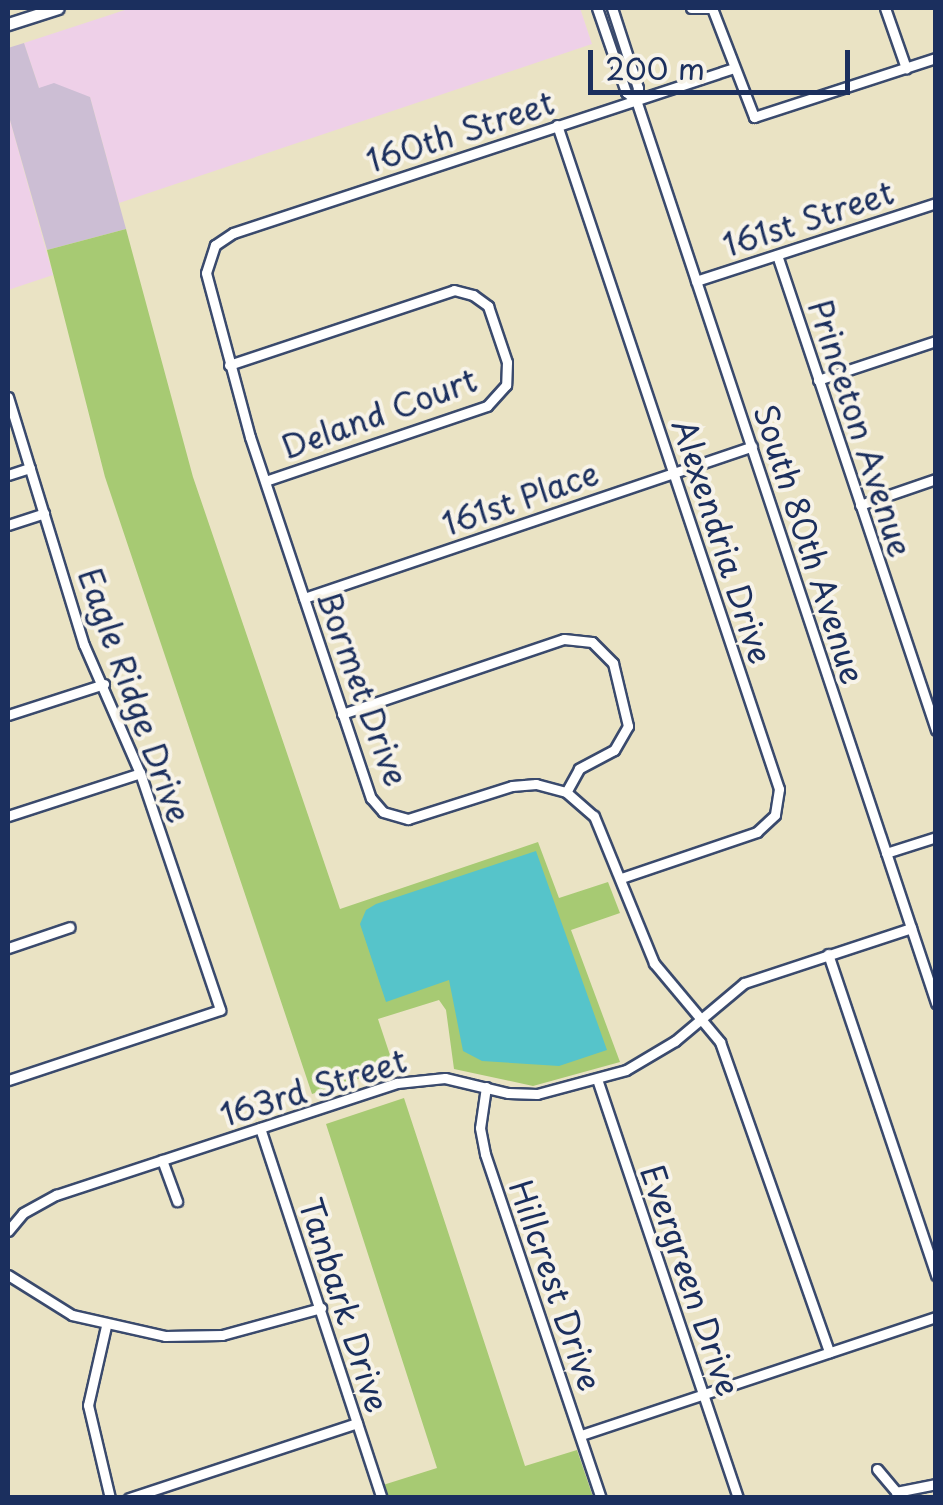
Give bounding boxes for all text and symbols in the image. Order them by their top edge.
scale bar [593,30,856,92]
text: 200 m [605,45,705,90]
street label: 160th Street [361,82,559,180]
street label: 161st Street [715,172,901,264]
street label: Princeton Avenue [802,296,920,560]
street label: Deland Court [276,360,482,466]
street label: South 80th Avenue [746,398,874,690]
street label: Alexendria Drive [665,413,781,669]
street label: 161st Place [434,452,606,544]
street label: Eagle Ridge Drive [70,561,200,829]
street label: Bormet Drive [309,583,417,793]
street label: 163rd Street [214,1040,412,1134]
street label: Evergreen Drive [633,1157,749,1403]
street label: Hillcrest Drive [502,1175,610,1395]
street label: Tanbark Drive [292,1193,398,1417]

